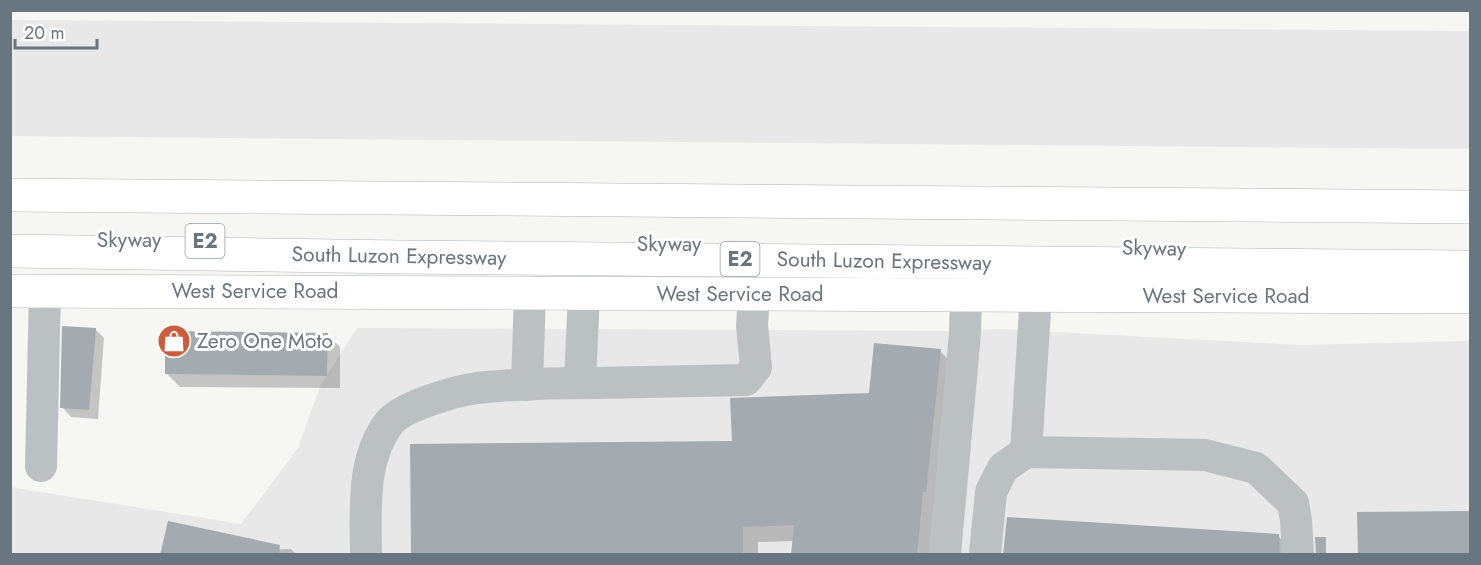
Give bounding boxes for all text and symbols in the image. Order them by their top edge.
scale bar [15,12,98,50]
text: 20 m [24,20,64,46]
road number: E2 [186,224,224,258]
street label: Skyway [97,225,162,255]
street label: Skyway [637,229,702,259]
street label: Skyway [1122,232,1187,264]
street label: South Luzon Expressway [291,239,507,273]
road number: E2 [720,242,760,276]
street label: South Luzon Expressway [776,244,992,278]
street label: West Service Road [171,276,339,306]
street label: West Service Road [656,279,824,309]
street label: West Service Road [1142,281,1310,311]
shop icon: Zero One Moto [156,323,192,359]
place label: Zero One Moto [197,326,333,356]

